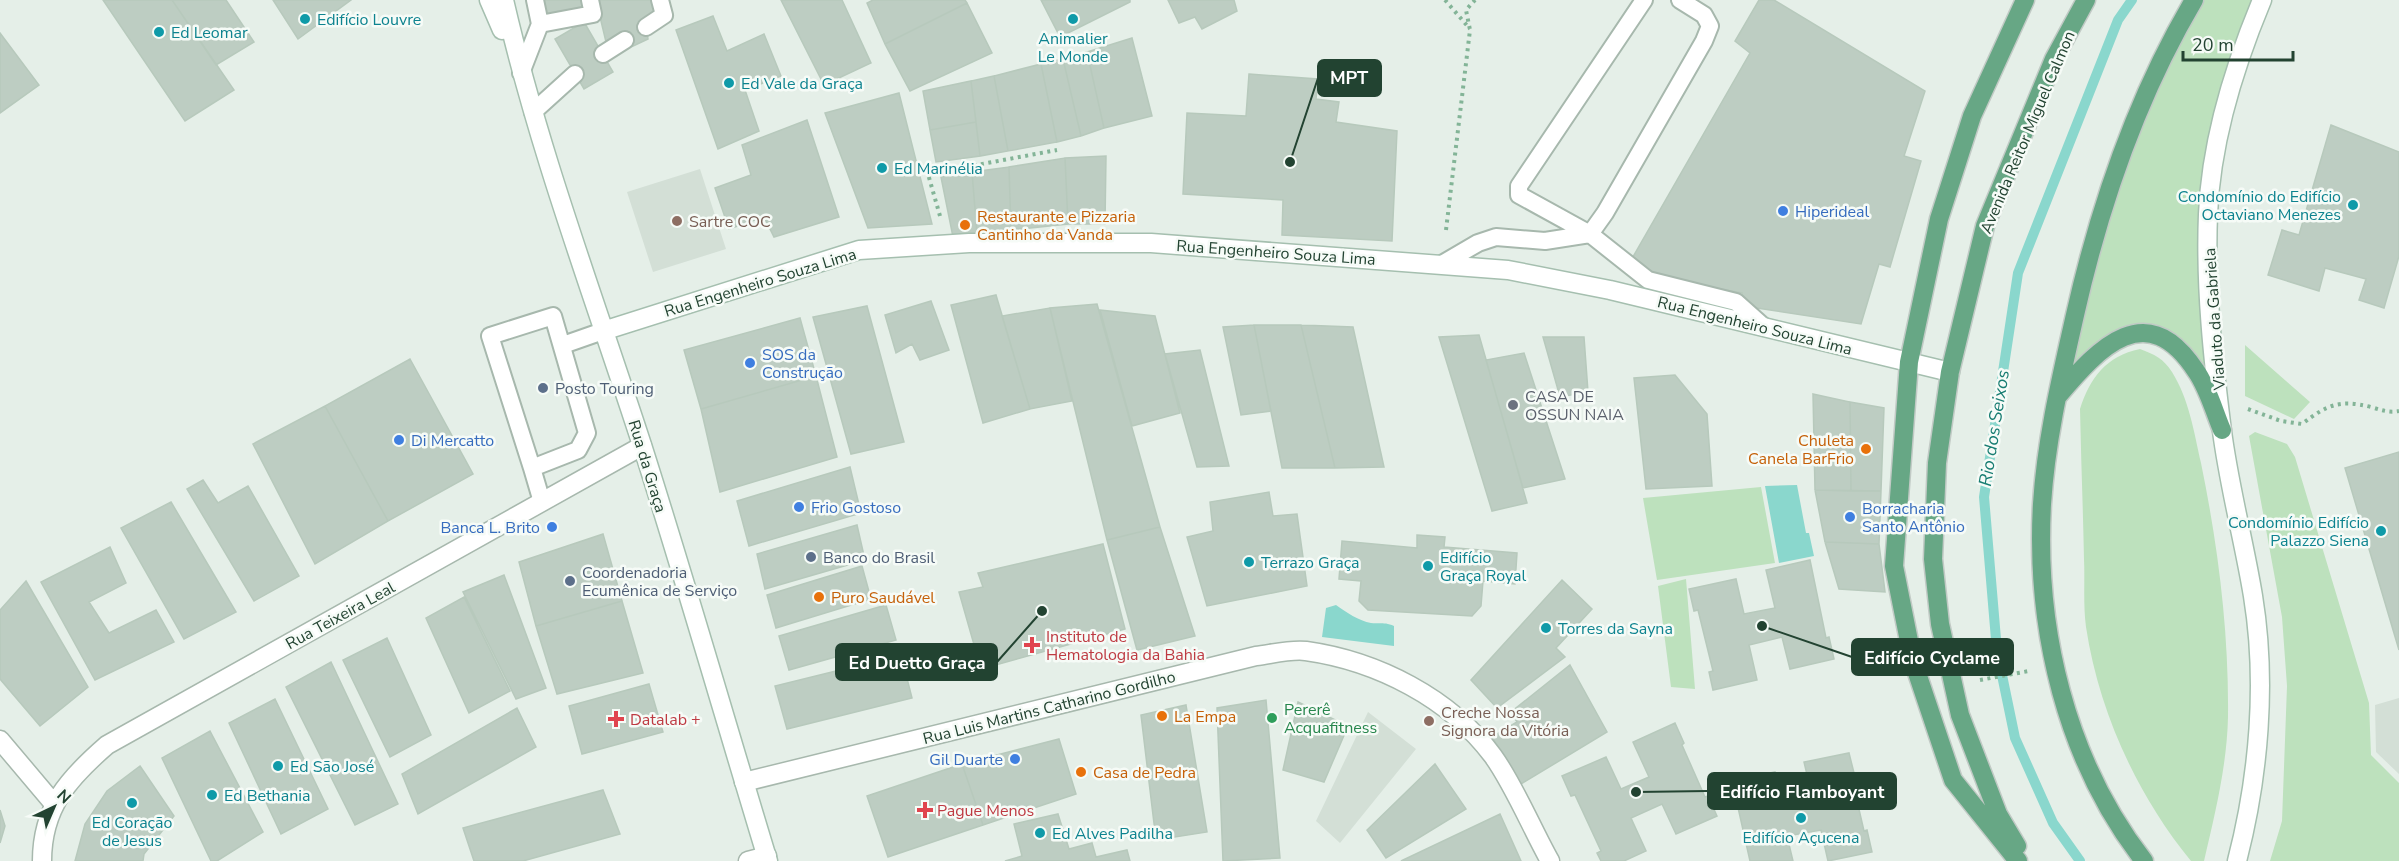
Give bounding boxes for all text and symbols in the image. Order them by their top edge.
place label: Edifício Louvre [317,9,421,31]
marker: Edifício Louvre [298,12,312,26]
marker: Animalier Le Monde [1066,12,1080,26]
place label: Ed Leomar [171,22,248,44]
scale bar [2183,24,2292,62]
marker: Ed Leomar [152,25,166,39]
place label: Animalier Le Monde [1038,28,1108,68]
street label: Avenida Reitor Miguel Calmon [1975,28,2081,237]
text: 20 m [2192,33,2234,57]
callout: MPT [1318,60,1381,96]
text: MPT [1330,66,1369,90]
place label: Ed Vale da Graça [741,73,863,95]
marker: Ed Vale da Graça [722,76,736,90]
place label: Ed Marinélia [894,158,983,180]
marker: Ed Marinélia [875,161,889,175]
place label: Condomínio do Edifício Octaviano Menezes [2178,186,2341,226]
marker: Condomínio do Edifício Octaviano Menezes [2346,198,2360,212]
place label: Hiperideal [1795,201,1869,223]
marker: Hiperideal [1776,204,1790,218]
place label: Restaurante e Pizzaria Cantinho da Vanda [977,206,1136,246]
place label: Sartre COC [689,211,771,233]
marker: Sartre COC [670,214,684,228]
marker: Restaurante e Pizzaria Cantinho da Vanda [958,218,972,232]
street label: Rua Engenheiro Souza Lima [1175,235,1376,271]
street label: Rua Engenheiro Souza Lima [662,243,859,323]
street label: Viaduto da Gabriela [2199,247,2231,392]
street label: Rua Engenheiro Souza Lima [1655,291,1854,361]
place label: SOS da Construção [762,344,843,384]
marker: SOS da Construção [743,356,757,370]
water label: Rio dos Seixos [1973,368,2015,488]
place label: Posto Touring [555,378,654,400]
marker: Posto Touring [536,381,550,395]
place label: CASA DE OSSUN NAIA [1525,386,1624,426]
marker: CASA DE OSSUN NAIA [1506,398,1520,412]
street label: Rua da Graça [623,417,672,515]
place label: Di Mercatto [411,430,494,452]
place label: Chuleta Canela BarFrio [1748,430,1854,470]
marker: Di Mercatto [392,433,406,447]
marker: Chuleta Canela BarFrio [1859,442,1873,456]
place label: Frio Gostoso [811,497,901,519]
place label: Borracharia Santo Antônio [1862,498,1965,538]
marker: Frio Gostoso [792,500,806,514]
marker: Borracharia Santo Antônio [1843,510,1857,524]
place label: Condomínio Edifício Palazzo Siena [2228,512,2369,552]
place label: Banca L. Brito [440,517,540,539]
marker: Banca L. Brito [545,520,559,534]
marker: Condomínio Edifício Palazzo Siena [2374,524,2388,538]
place label: Banco do Brasil [823,547,935,569]
place label: Edifício Graça Royal [1440,547,1527,587]
marker: Banco do Brasil [804,550,818,564]
place label: Terrazo Graça [1261,552,1360,574]
marker: Terrazo Graça [1242,555,1256,569]
marker: Edifício Graça Royal [1421,559,1435,573]
place label: Coordenadoria Ecumênica de Serviço [582,562,737,602]
marker: Coordenadoria Ecumênica de Serviço [563,574,577,588]
street label: Rua Teixeira Leal [282,577,399,655]
place label: Puro Saudável [831,587,935,609]
marker: Puro Saudável [812,590,826,604]
place label: Torres da Sayna [1558,618,1673,640]
marker: Torres da Sayna [1539,621,1553,635]
place label: Instituto de Hematologia da Bahia [1046,626,1205,666]
marker: Instituto de Hematologia da Bahia [1023,636,1041,654]
callout: Edifício Cyclame [1852,639,2013,675]
callout: Ed Duetto Graça [836,644,997,680]
text: Edifício Cyclame [1864,646,2000,670]
text: Ed Duetto Graça [848,651,986,675]
street label: Rua Luis Martins Catharino Gordilho [921,666,1178,750]
place label: Pererê Acquafitness [1284,699,1377,739]
place label: Creche Nossa Signora da Vitória [1441,702,1569,742]
place label: La Empa [1174,706,1236,728]
place label: Datalab + [630,709,701,731]
marker: La Empa [1155,709,1169,723]
marker: Datalab + [607,710,625,728]
marker: Pererê Acquafitness [1265,711,1279,725]
marker: Creche Nossa Signora da Vitória [1422,714,1436,728]
place label: Gil Duarte [929,749,1003,771]
marker: Gil Duarte [1008,752,1022,766]
place label: Ed São José [290,756,374,778]
marker: Ed São José [271,759,285,773]
place label: Casa de Pedra [1093,762,1196,784]
marker: Casa de Pedra [1074,765,1088,779]
callout: Edifício Flamboyant [1708,773,1896,809]
north arrow [24,777,84,837]
text: Edifício Flamboyant [1720,780,1884,804]
text: N [52,785,76,809]
place label: Ed Bethania [224,785,310,807]
marker: Ed Bethania [205,788,219,802]
marker: Ed Coração de Jesus [125,796,139,810]
place label: Pague Menos [937,800,1034,822]
marker: Pague Menos [918,803,932,817]
marker: Edifício Açucena [1794,811,1808,825]
place label: Ed Coração de Jesus [92,812,172,852]
place label: Ed Alves Padilha [1052,823,1173,845]
marker: Ed Alves Padilha [1033,826,1047,840]
place label: Edifício Açucena [1743,827,1859,849]

